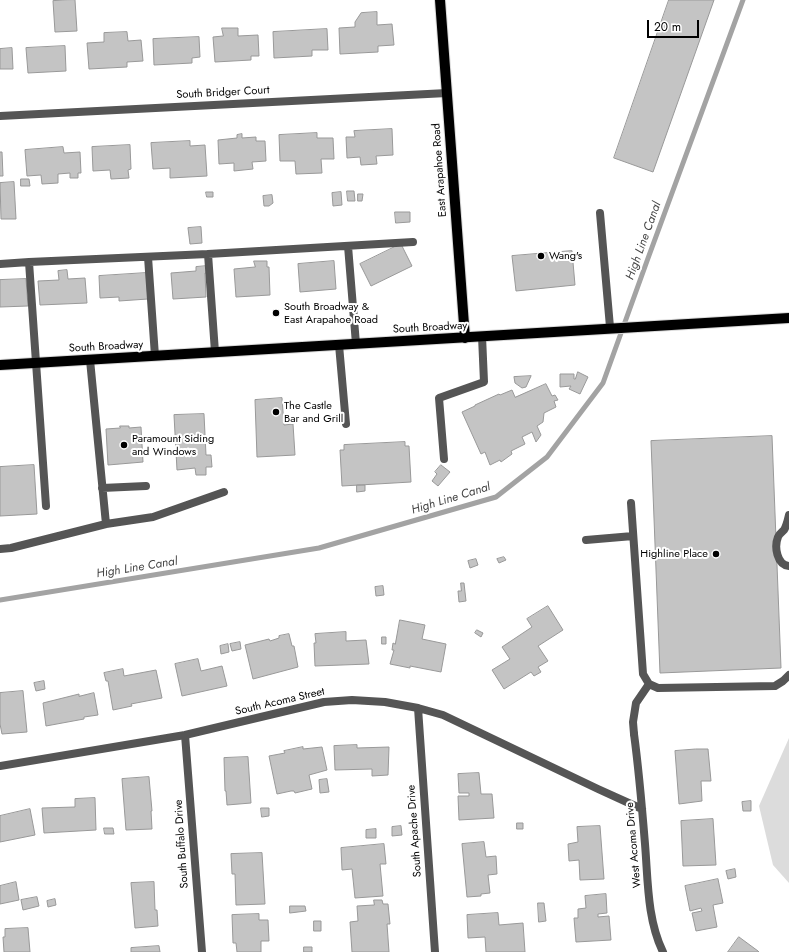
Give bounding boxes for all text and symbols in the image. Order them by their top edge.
scale bar [649,12,701,38]
text: 20 m [654,18,681,36]
street label: South Bridger Court [176,84,270,102]
street label: East Arapahoe Road [430,123,450,217]
water label: High Line Canal [623,200,665,282]
place label: Wang's [549,249,582,263]
marker: Wang's [536,251,546,261]
place label: South Broadway & East Arapahoe Road [284,300,378,326]
marker: South Broadway & East Arapahoe Road [271,308,281,318]
street label: South Broadway [393,319,467,337]
street label: South Broadway [69,338,143,356]
place label: The Castle Bar and Grill [284,399,343,425]
marker: The Castle Bar and Grill [271,407,281,417]
place label: Paramount Siding and Windows [132,432,214,458]
marker: Paramount Siding and Windows [119,440,129,450]
water label: High Line Canal [410,480,492,518]
place label: Highline Place [640,547,708,561]
marker: Highline Place [711,549,721,559]
water label: High Line Canal [96,554,178,582]
street label: South Acoma Street [234,685,326,719]
street label: South Apache Drive [405,784,425,878]
street label: South Buffalo Drive [172,799,192,889]
street label: West Acoma Drive [624,801,644,889]

